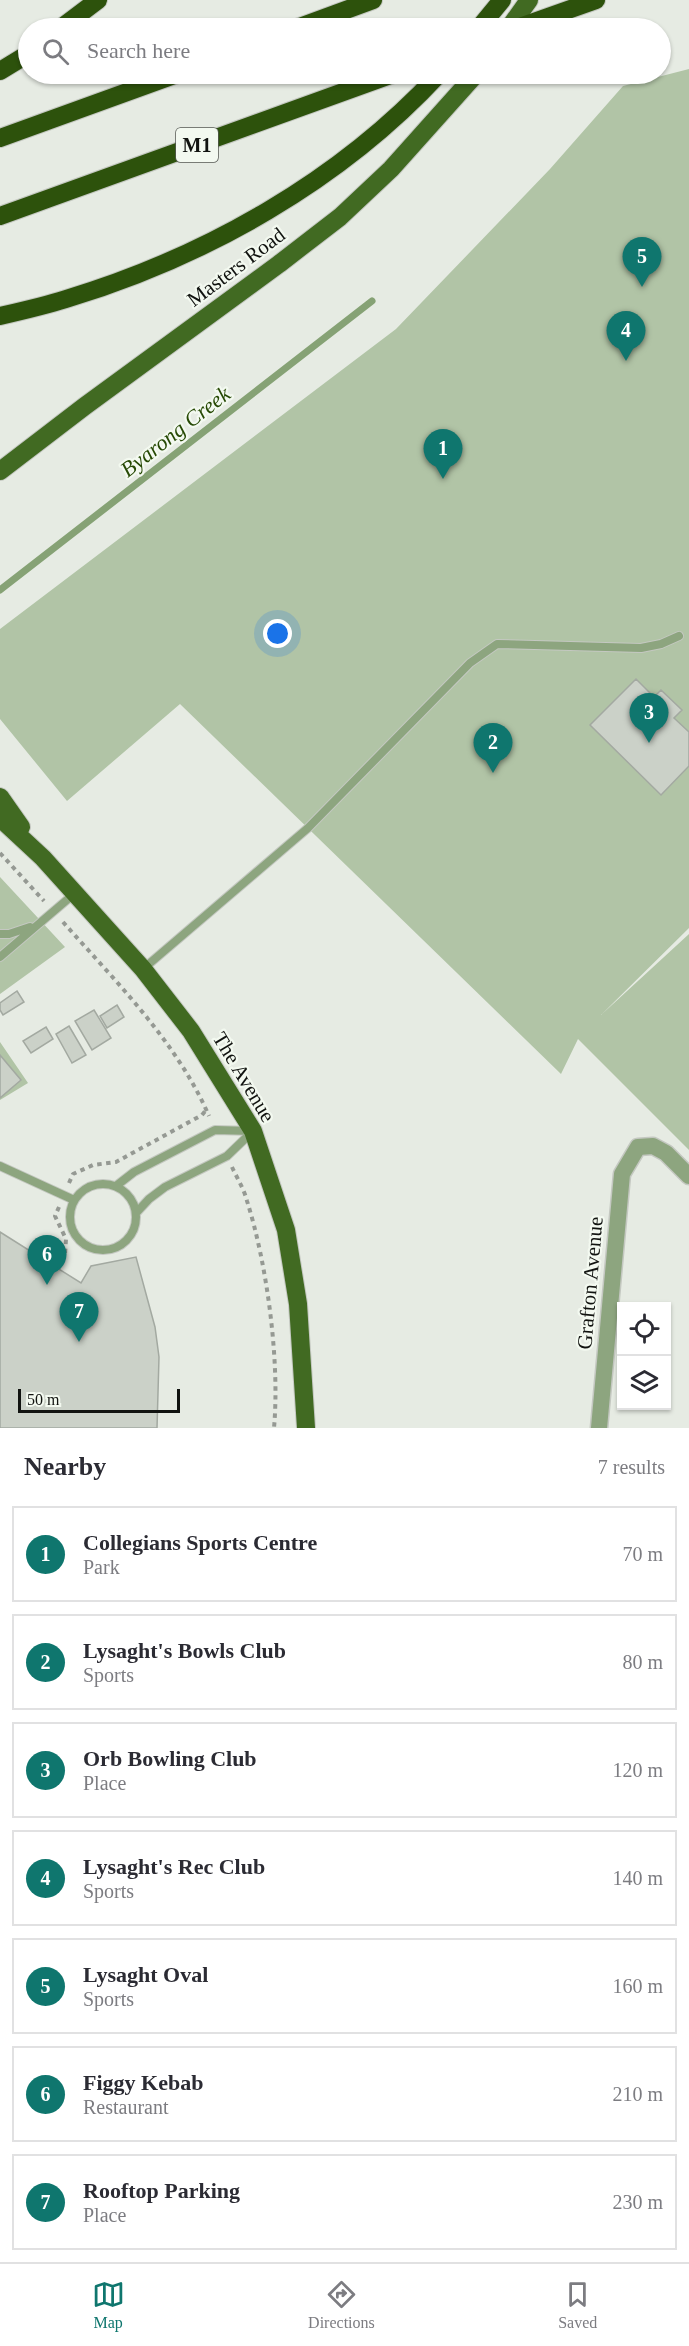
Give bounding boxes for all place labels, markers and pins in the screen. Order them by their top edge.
pin: 5 [622,238,662,287]
pin: 4 [606,312,646,361]
pin: 1 [424,430,462,479]
pin: 3 [630,694,668,743]
pin: 2 [474,724,512,773]
pin: 6 [28,1236,66,1285]
pin: 7 [60,1292,98,1342]

